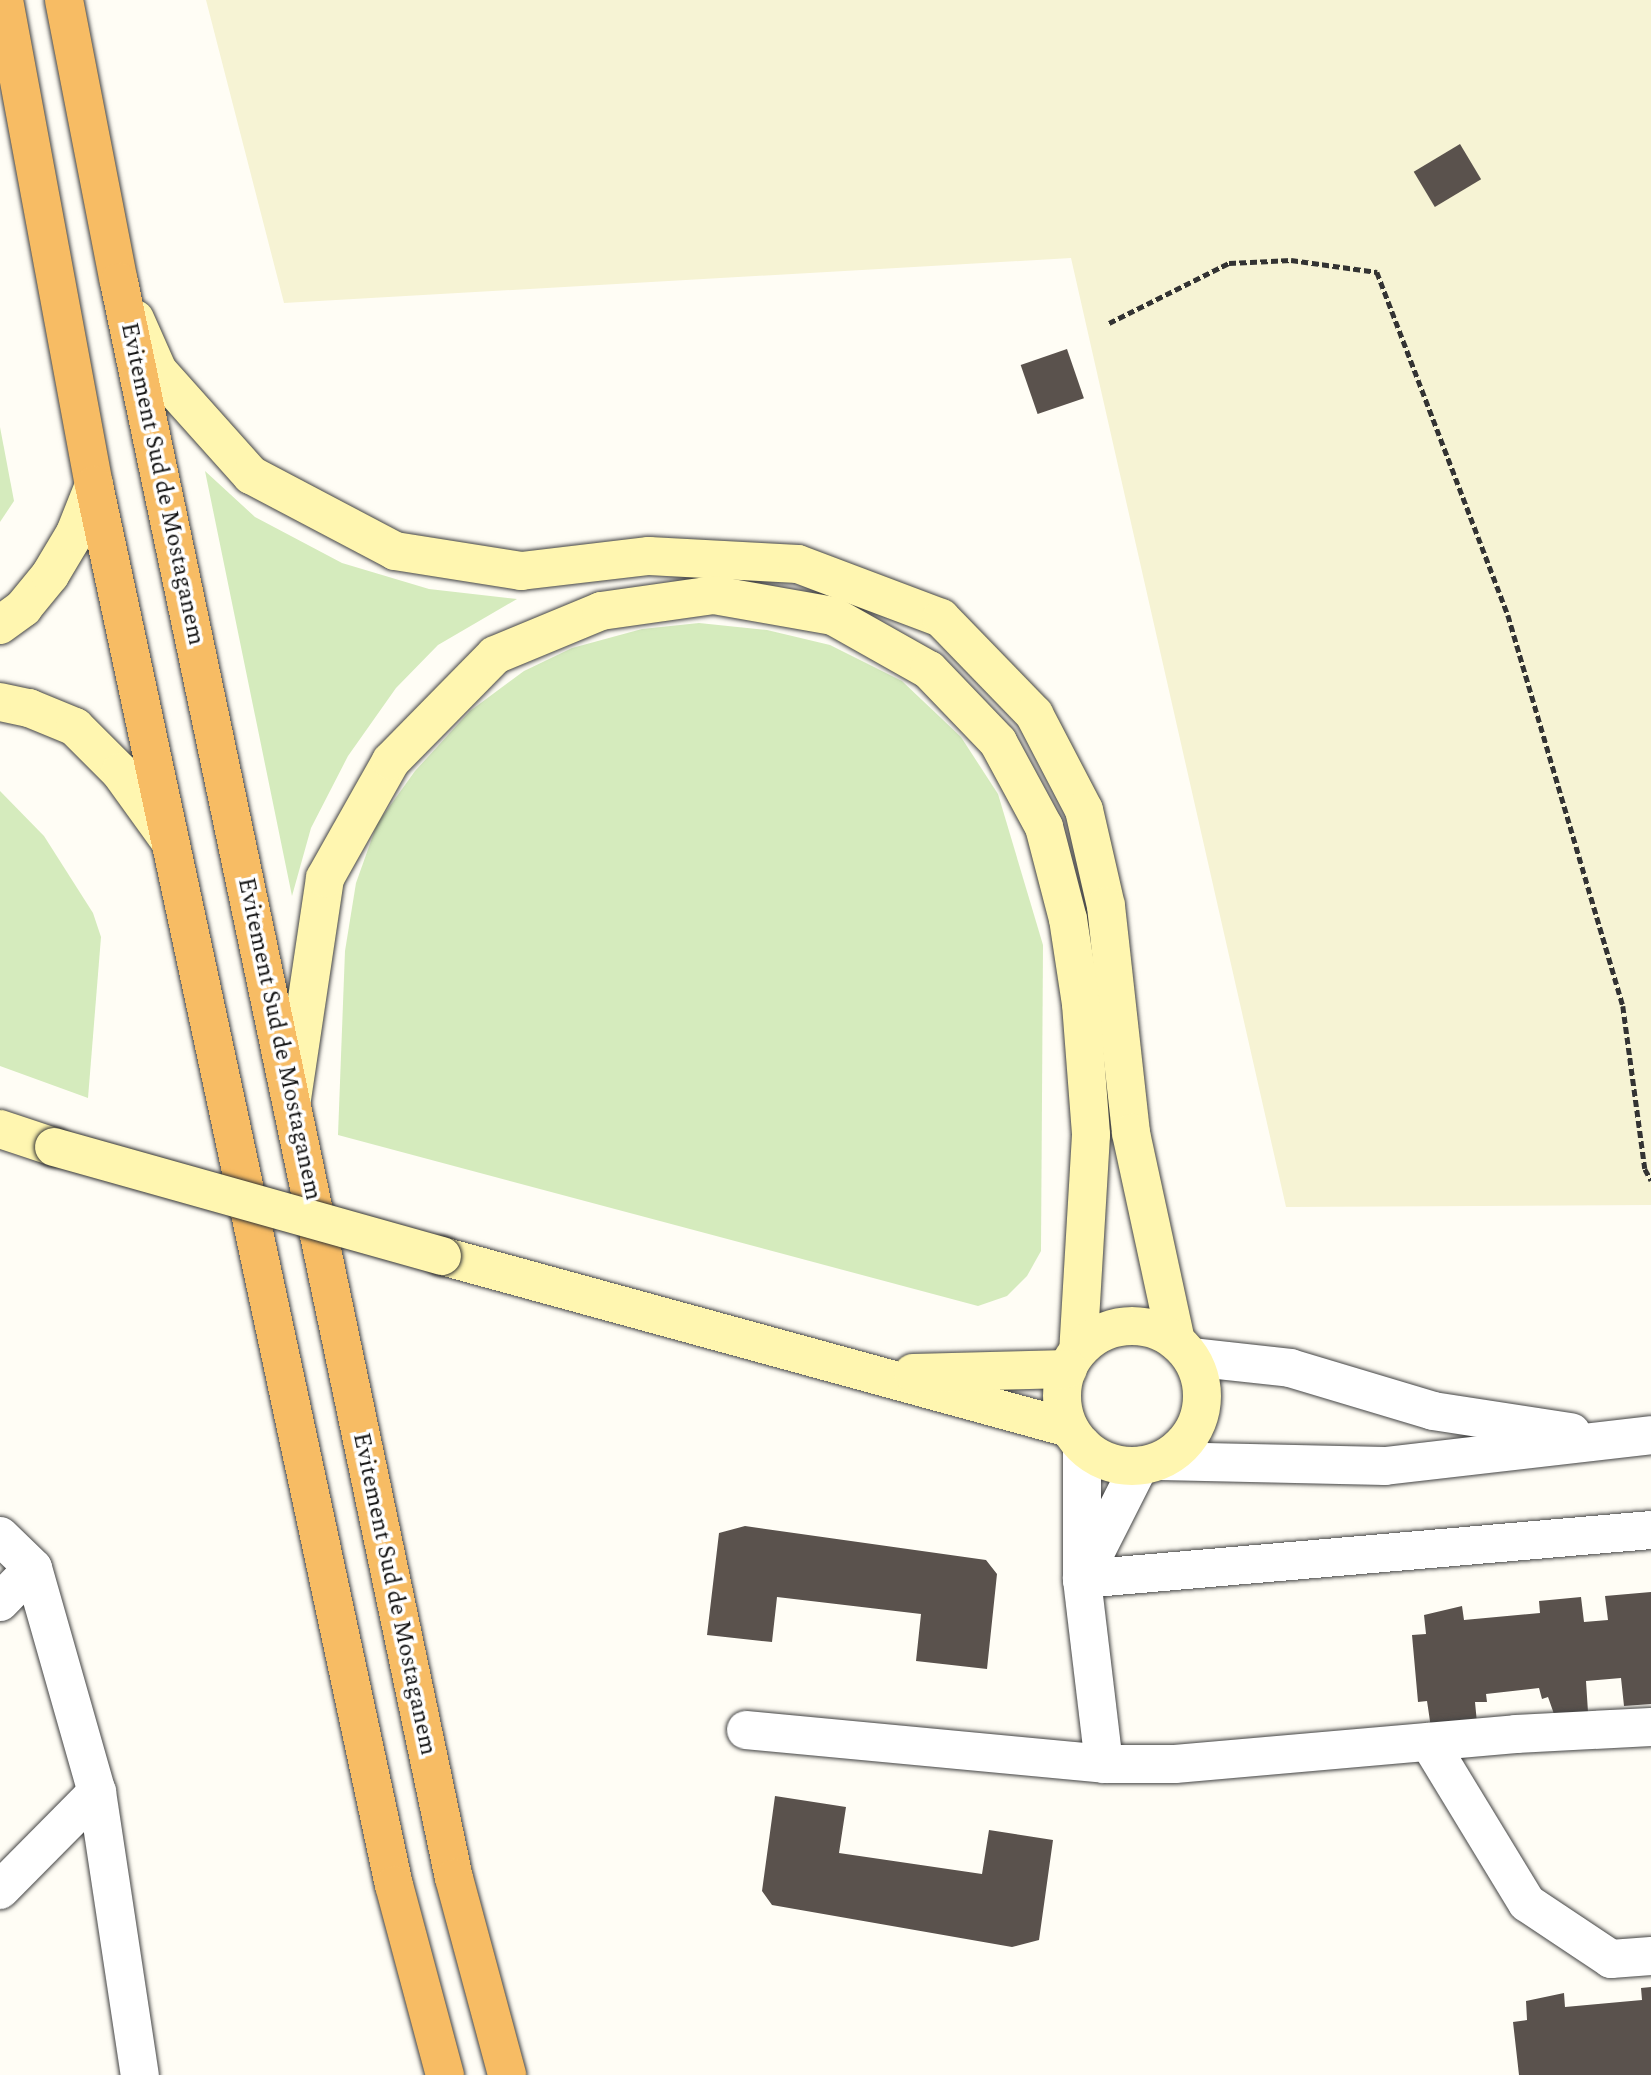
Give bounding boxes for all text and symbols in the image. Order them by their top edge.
street label: Evitement Sud de Mostaganem [114,320,210,648]
street label: Evitement Sud de Mostaganem [231,875,327,1203]
street label: Evitement Sud de Mostaganem [346,1430,442,1758]

